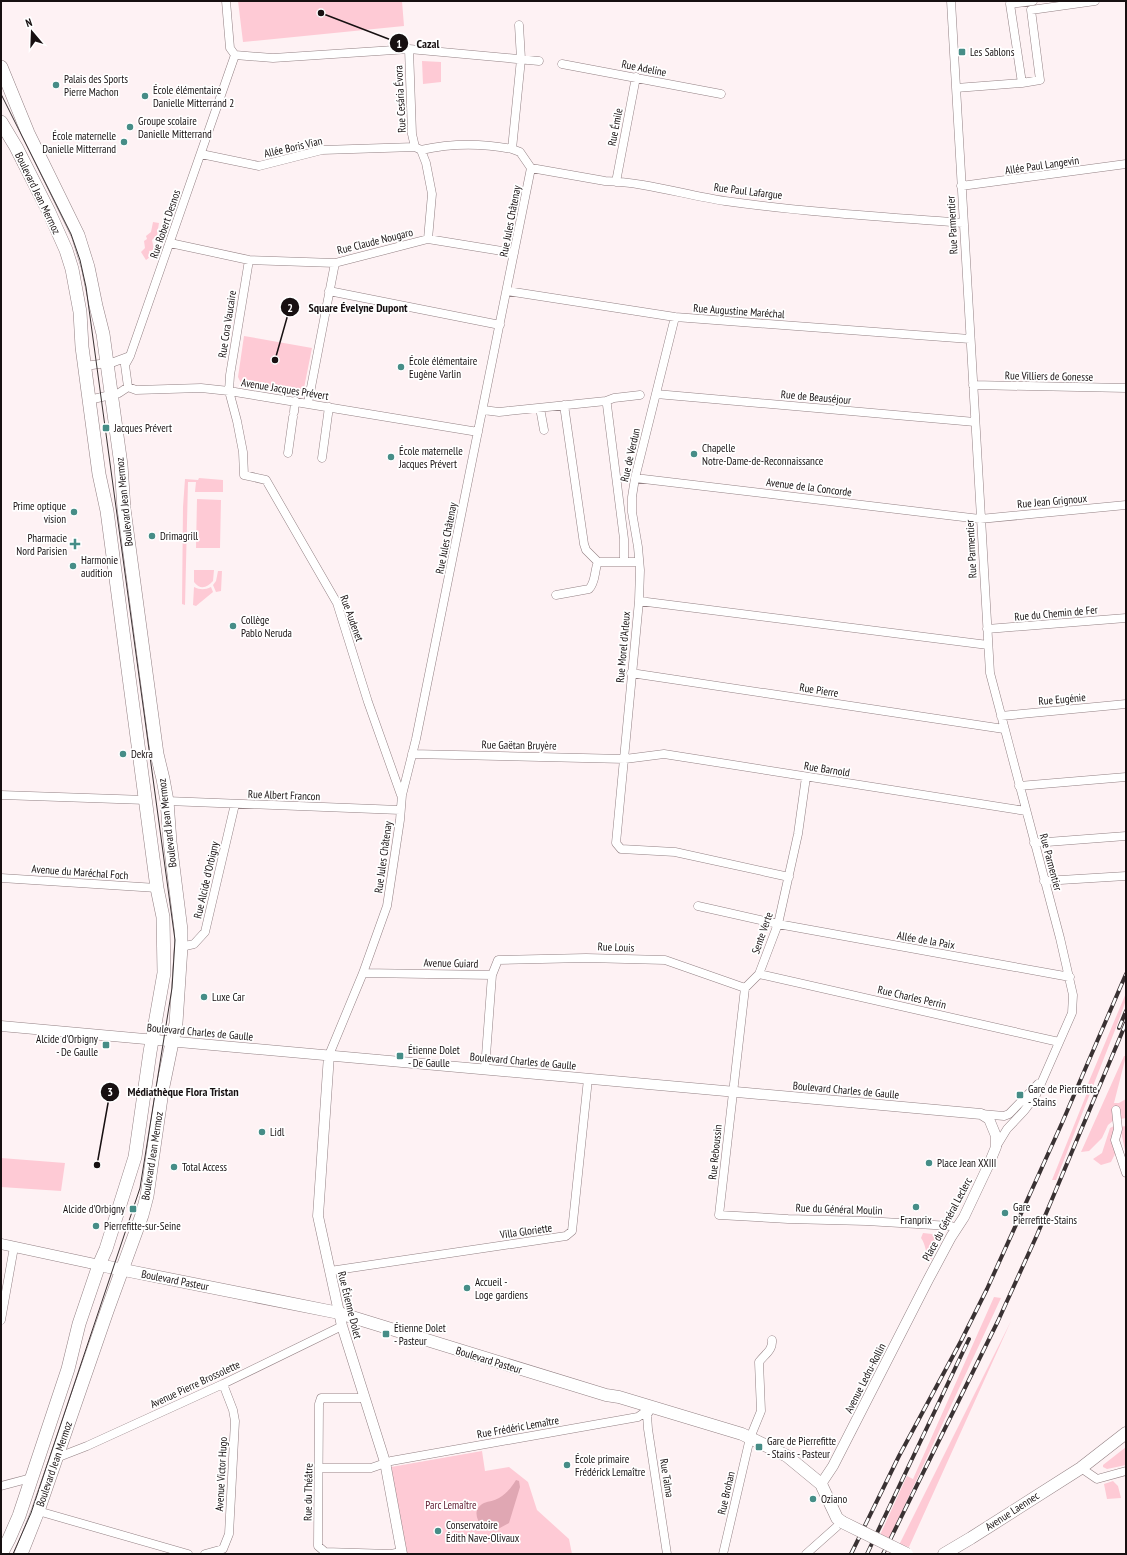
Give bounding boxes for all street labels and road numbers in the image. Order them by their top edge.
street label: Rue Adeline [620,57,668,79]
street label: Rue Cesária Évora [391,65,409,133]
street label: Rue Émile [604,106,626,147]
street label: Allée Boris Vian [262,133,324,161]
street label: Boulevard Jean Mermoz [12,150,64,236]
street label: Allée Paul Langevin [1004,153,1080,177]
street label: Rue Paul Lafargue [713,180,783,202]
street label: Rue Jules Châtenay [496,183,524,258]
street label: Rue Robert Desnos [147,188,183,260]
street label: Rue Parmentier [943,195,961,255]
street label: Rue Claude Nougaro [336,225,415,257]
street label: Rue Cora Vaucaire [215,289,239,359]
street label: Rue Augustine Maréchal [693,301,786,321]
street label: Rue Villiers de Gonesse [1005,368,1094,384]
street label: Avenue Jacques Prévert [240,375,330,403]
street label: Rue de Beauséjour [780,387,852,407]
street label: Rue de Verdun [617,427,643,483]
street label: Boulevard Jean Mermoz [112,457,136,547]
street label: Avenue de la Concorde [765,475,853,499]
street label: Rue Jean Grignoux [1016,491,1088,511]
street label: Rue Jules Châtenay [432,500,460,575]
street label: Rue Parmentier [962,519,980,579]
street label: Rue Audenet [337,593,367,643]
street label: Rue du Chemin de Fer [1014,602,1098,624]
street label: Rue Morel d'Arleux [613,610,633,683]
street label: Rue Pierre [798,680,840,700]
street label: Rue Eugénie [1038,690,1087,708]
street label: Rue Gaëtan Bruyère [481,737,557,753]
street label: Rue Barnold [803,758,851,780]
street label: Boulevard Jean Mermoz [155,778,179,868]
street label: Rue Albert Francon [248,787,321,803]
street label: Rue Jules Châtenay [371,819,395,894]
street label: Rue Parmentier [1037,832,1065,892]
street label: Rue Alcide d'Orbigny [190,839,222,920]
street label: Avenue du Maréchal Foch [31,862,129,882]
street label: Sente Verte [748,910,776,956]
street label: Allée de la Paix [896,928,957,952]
street label: Rue Louis [597,939,635,955]
street label: Avenue Guiard [423,956,479,970]
street label: Rue Charles Perrin [876,982,948,1012]
street label: Boulevard Charles de Gaulle [146,1020,254,1044]
street label: Boulevard Charles de Gaulle [469,1049,577,1073]
street label: Boulevard Charles de Gaulle [792,1078,900,1102]
street label: Boulevard Jean Mermoz [138,1111,166,1201]
street label: Rue Reboussin [705,1124,725,1180]
street label: Place du Général Leclerc [919,1175,975,1263]
street label: Rue du Général Moulin [795,1200,883,1218]
street label: Villa Gloriette [498,1220,553,1242]
street label: Boulevard Pasteur [140,1267,210,1293]
street label: Rue Étienne Dolet [335,1270,365,1340]
street label: Avenue Ledru-Rollin [841,1341,889,1415]
street label: Boulevard Pasteur [454,1343,524,1377]
street label: Avenue Pierre Brossolette [148,1357,243,1411]
street label: Rue Frédéric Lemaître [476,1413,560,1441]
street label: Boulevard Jean Mermoz [33,1419,75,1509]
street label: Avenue Victor Hugo [212,1436,230,1512]
street label: Rue Talma [657,1458,677,1498]
street label: Rue du Théâtre [300,1463,316,1521]
street label: Rue Brohan [714,1470,738,1516]
street label: Avenue Laennec [982,1488,1042,1534]

